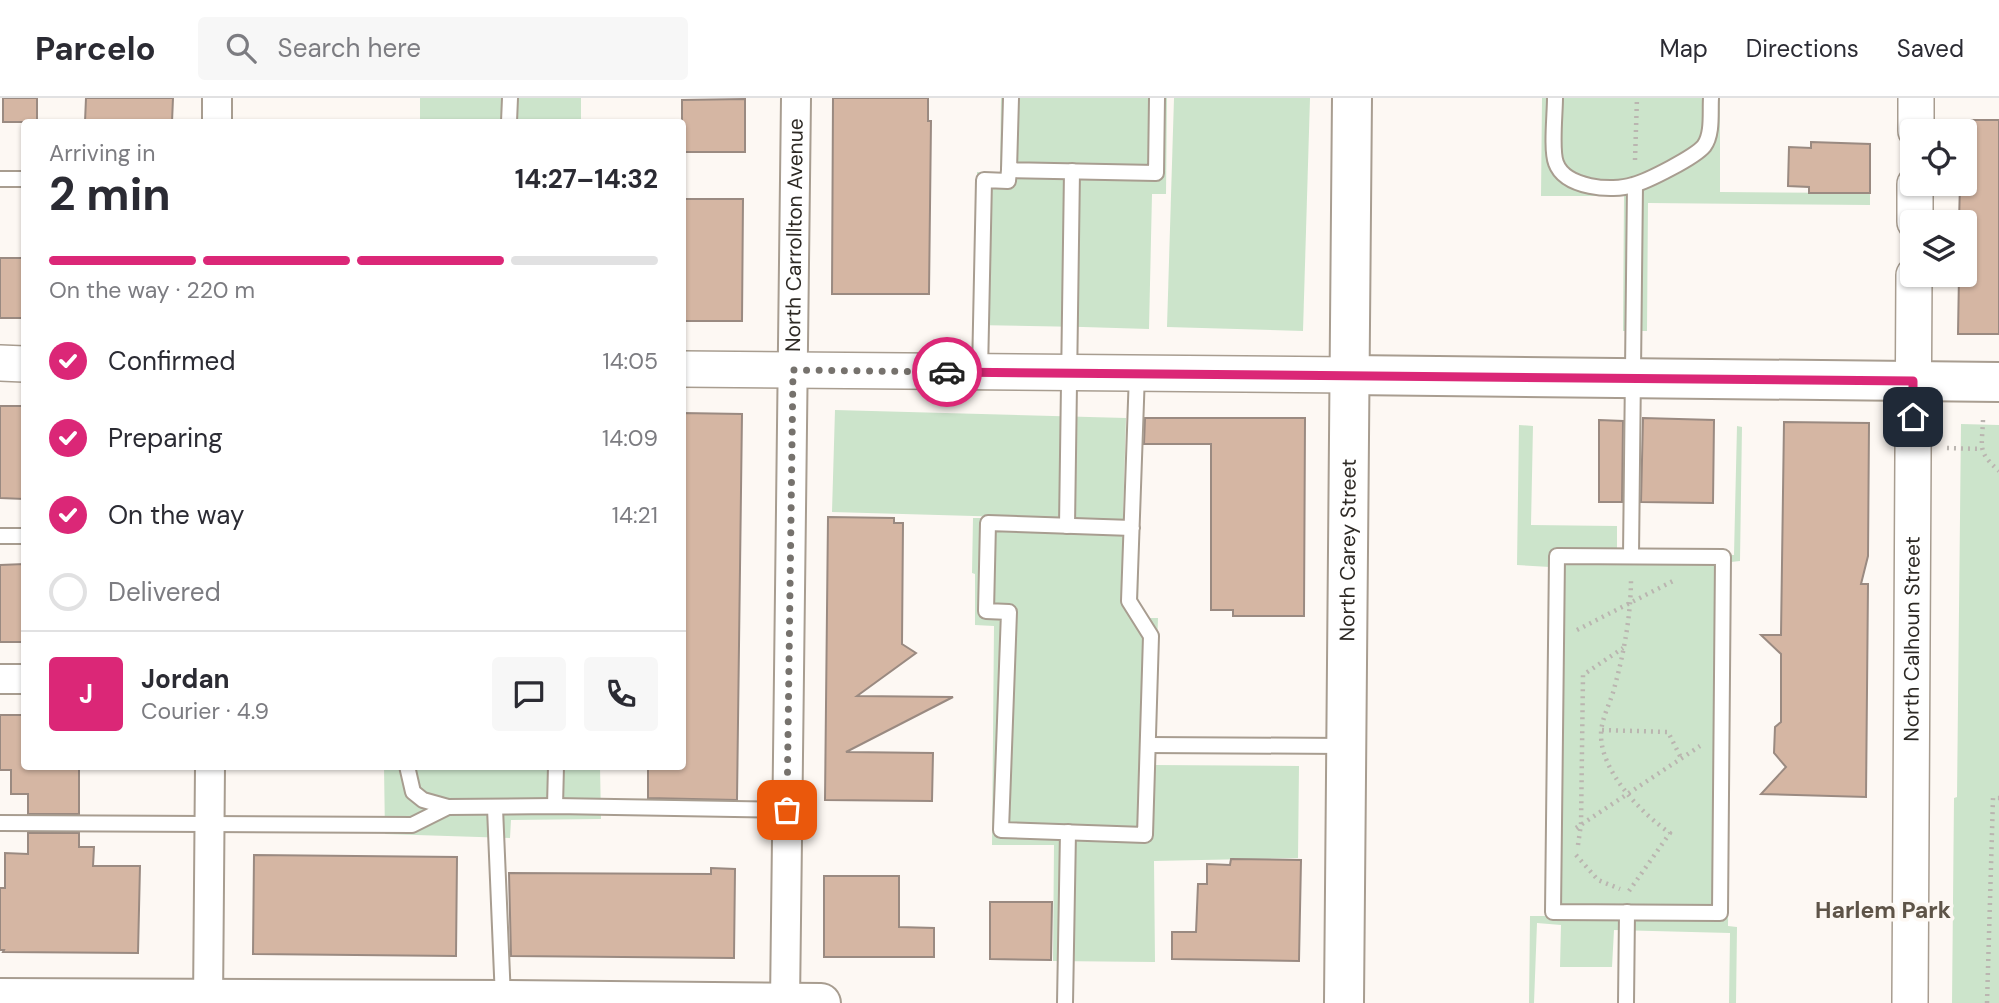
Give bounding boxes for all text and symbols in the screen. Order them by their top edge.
search box [198,17,688,80]
text: Parcelo [35,27,156,70]
icon: search [222,29,260,67]
text: Search here [278,31,421,65]
text: Map [1660,33,1708,64]
text: Directions [1746,33,1859,64]
text: Saved [1897,33,1964,64]
street label: North Carrollton Avenue [779,118,810,352]
map controls [1900,119,1977,287]
button: locate [1900,119,1977,196]
text: Arriving in [49,138,155,168]
text: 14:27–14:32 [515,162,658,196]
text: 2 min [49,164,171,224]
button: layers [1900,210,1977,287]
text: On the way · 220 m [49,275,255,305]
courier [912,337,982,407]
icon: check [49,342,87,380]
text: Confirmed [108,344,235,378]
text: 14:05 [602,346,658,376]
icon: car [928,353,966,391]
pin [1883,387,1943,447]
icon: home [1894,398,1932,436]
icon: check [49,419,87,457]
text: Preparing [108,421,223,455]
text: 14:09 [602,423,658,453]
street label: North Carey Street [1333,458,1363,642]
icon: check [49,496,87,534]
text: On the way [108,498,244,532]
text: 14:21 [612,500,658,530]
street label: North Calhoun Street [1897,536,1927,742]
text: Delivered [108,575,221,609]
button: chat [492,657,566,731]
button: phone [584,657,658,731]
text: Jordan [141,662,230,696]
text: J [79,677,93,711]
text: Courier · 4.9 [141,696,269,726]
pin [757,780,817,840]
icon: bag [768,791,806,829]
district label: Harlem Park [1815,895,1951,925]

